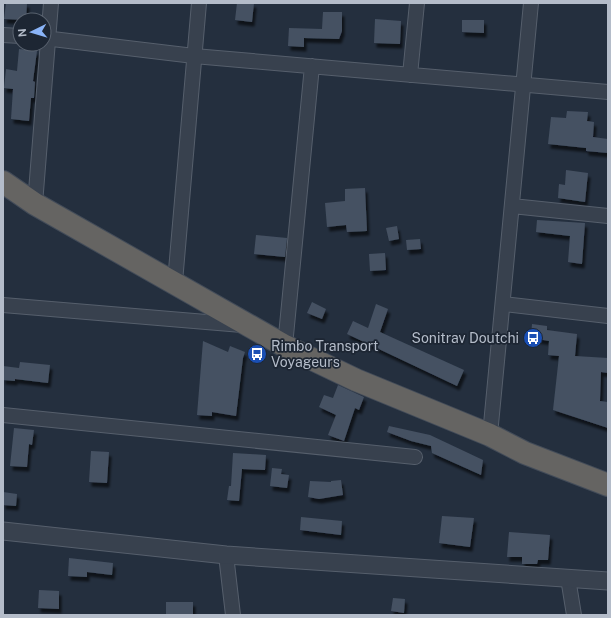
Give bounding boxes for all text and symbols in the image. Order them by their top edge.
north arrow [12,12,52,52]
text: N [16,28,28,38]
bus stop icon: Sonitrav Doutchi [522,327,544,349]
place label: Sonitrav Doutchi [412,330,519,346]
place label: Rimbo Transport Voyageurs [271,338,379,370]
bus stop icon: Rimbo Transport Voyageurs [246,343,268,365]

